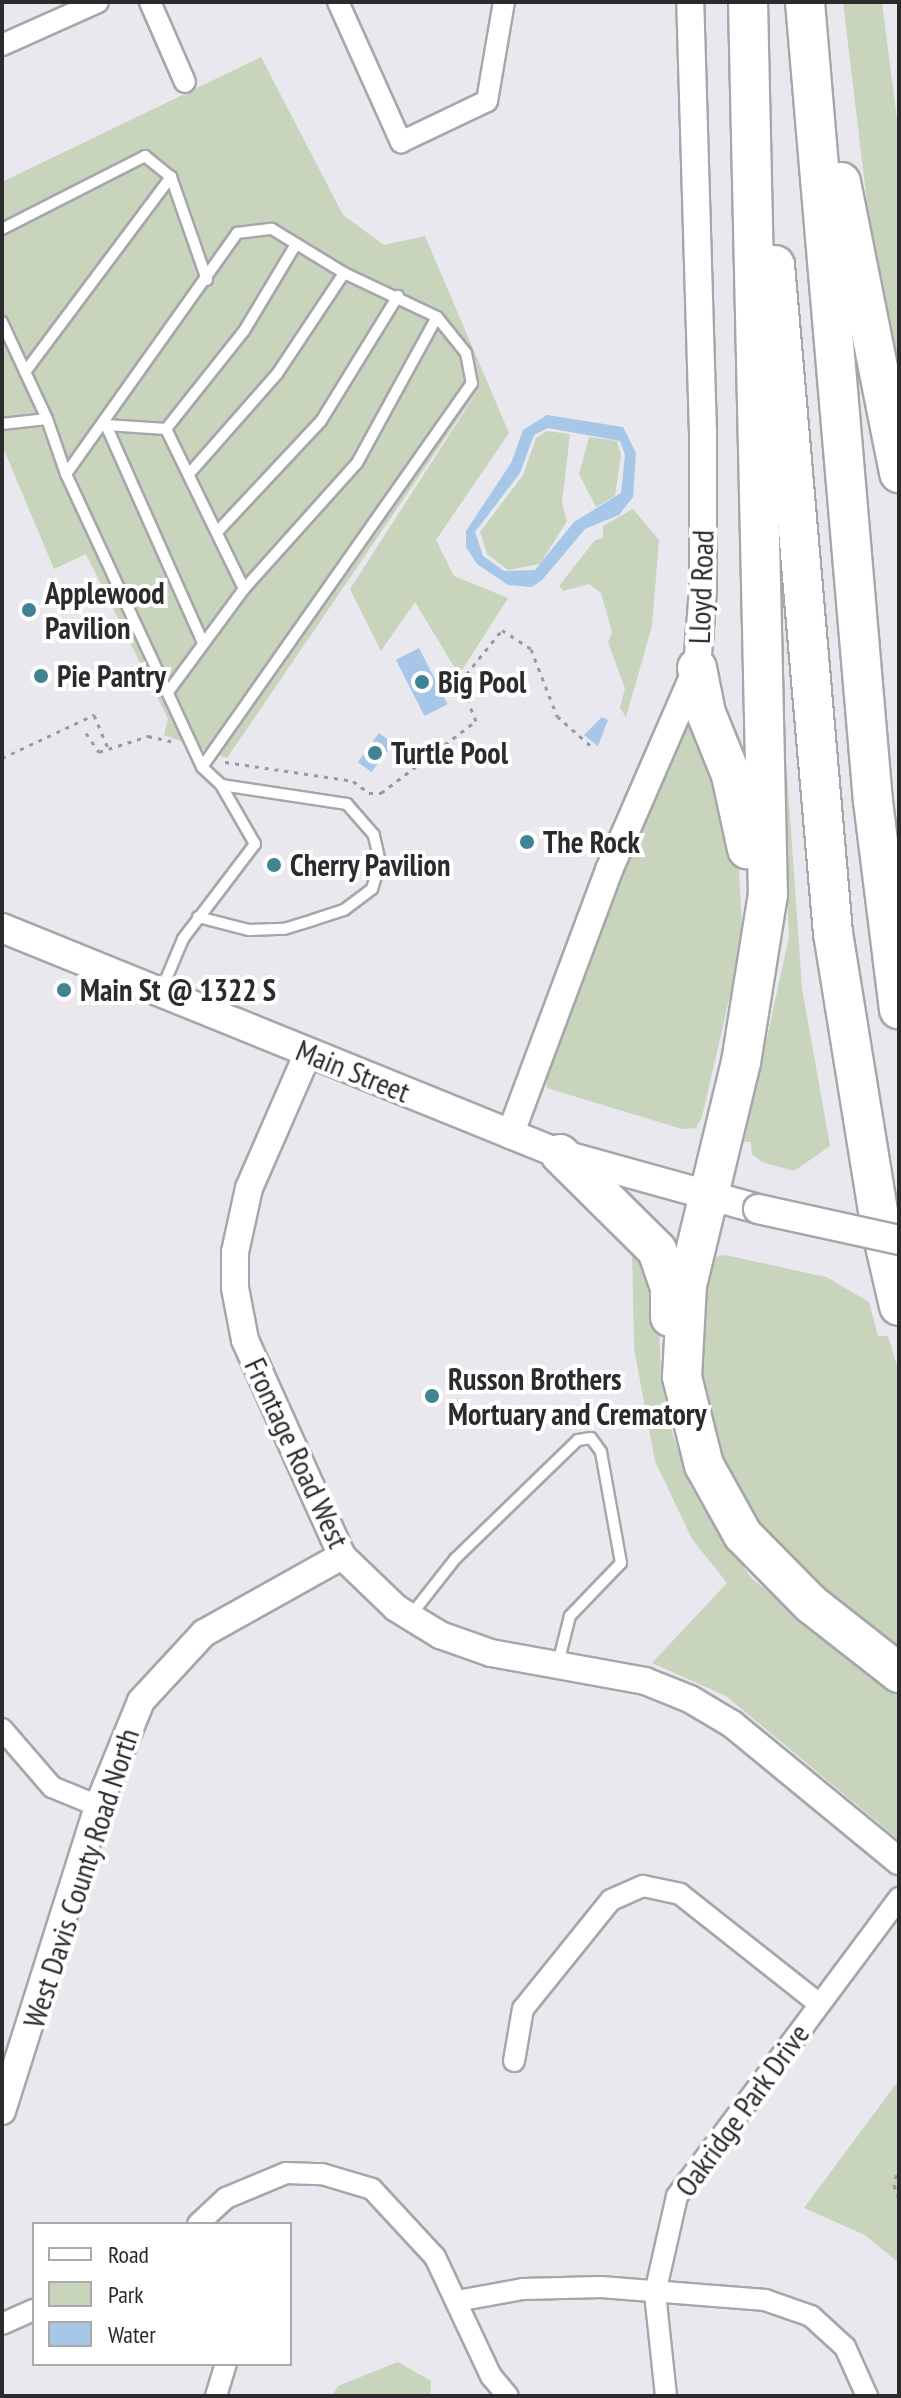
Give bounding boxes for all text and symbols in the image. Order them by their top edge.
street label: Lloyd Road [681,529,721,645]
place label: Applewood Pavilion [45,575,165,646]
marker: Applewood Pavilion [20,601,38,619]
place label: Pie Pantry [57,658,166,694]
place label: Big Pool [438,664,526,700]
marker: Pie Pantry [32,667,50,685]
marker: Big Pool [413,673,431,691]
place label: Turtle Pool [391,735,508,771]
marker: Turtle Pool [366,744,384,762]
place label: The Rock [543,824,640,860]
marker: The Rock [518,833,536,851]
place label: Cherry Pavilion [290,847,451,883]
marker: Cherry Pavilion [265,856,283,874]
place label: Main St @ 1322 S [80,972,276,1008]
marker: Main St @ 1322 S [55,981,73,999]
street label: Main Street [291,1032,415,1110]
street label: Frontage Road West [237,1352,357,1554]
place label: Russon Brothers Mortuary and Crematory [448,1361,708,1432]
marker: Russon Brothers Mortuary and Crematory [423,1387,441,1405]
street label: West Davis County Road North [15,1723,147,2033]
street label: Oakridge Park Drive [667,2016,817,2204]
legend [32,2222,292,2366]
text: Road [108,2239,149,2270]
text: Park [108,2279,144,2310]
text: Water [108,2319,156,2350]

